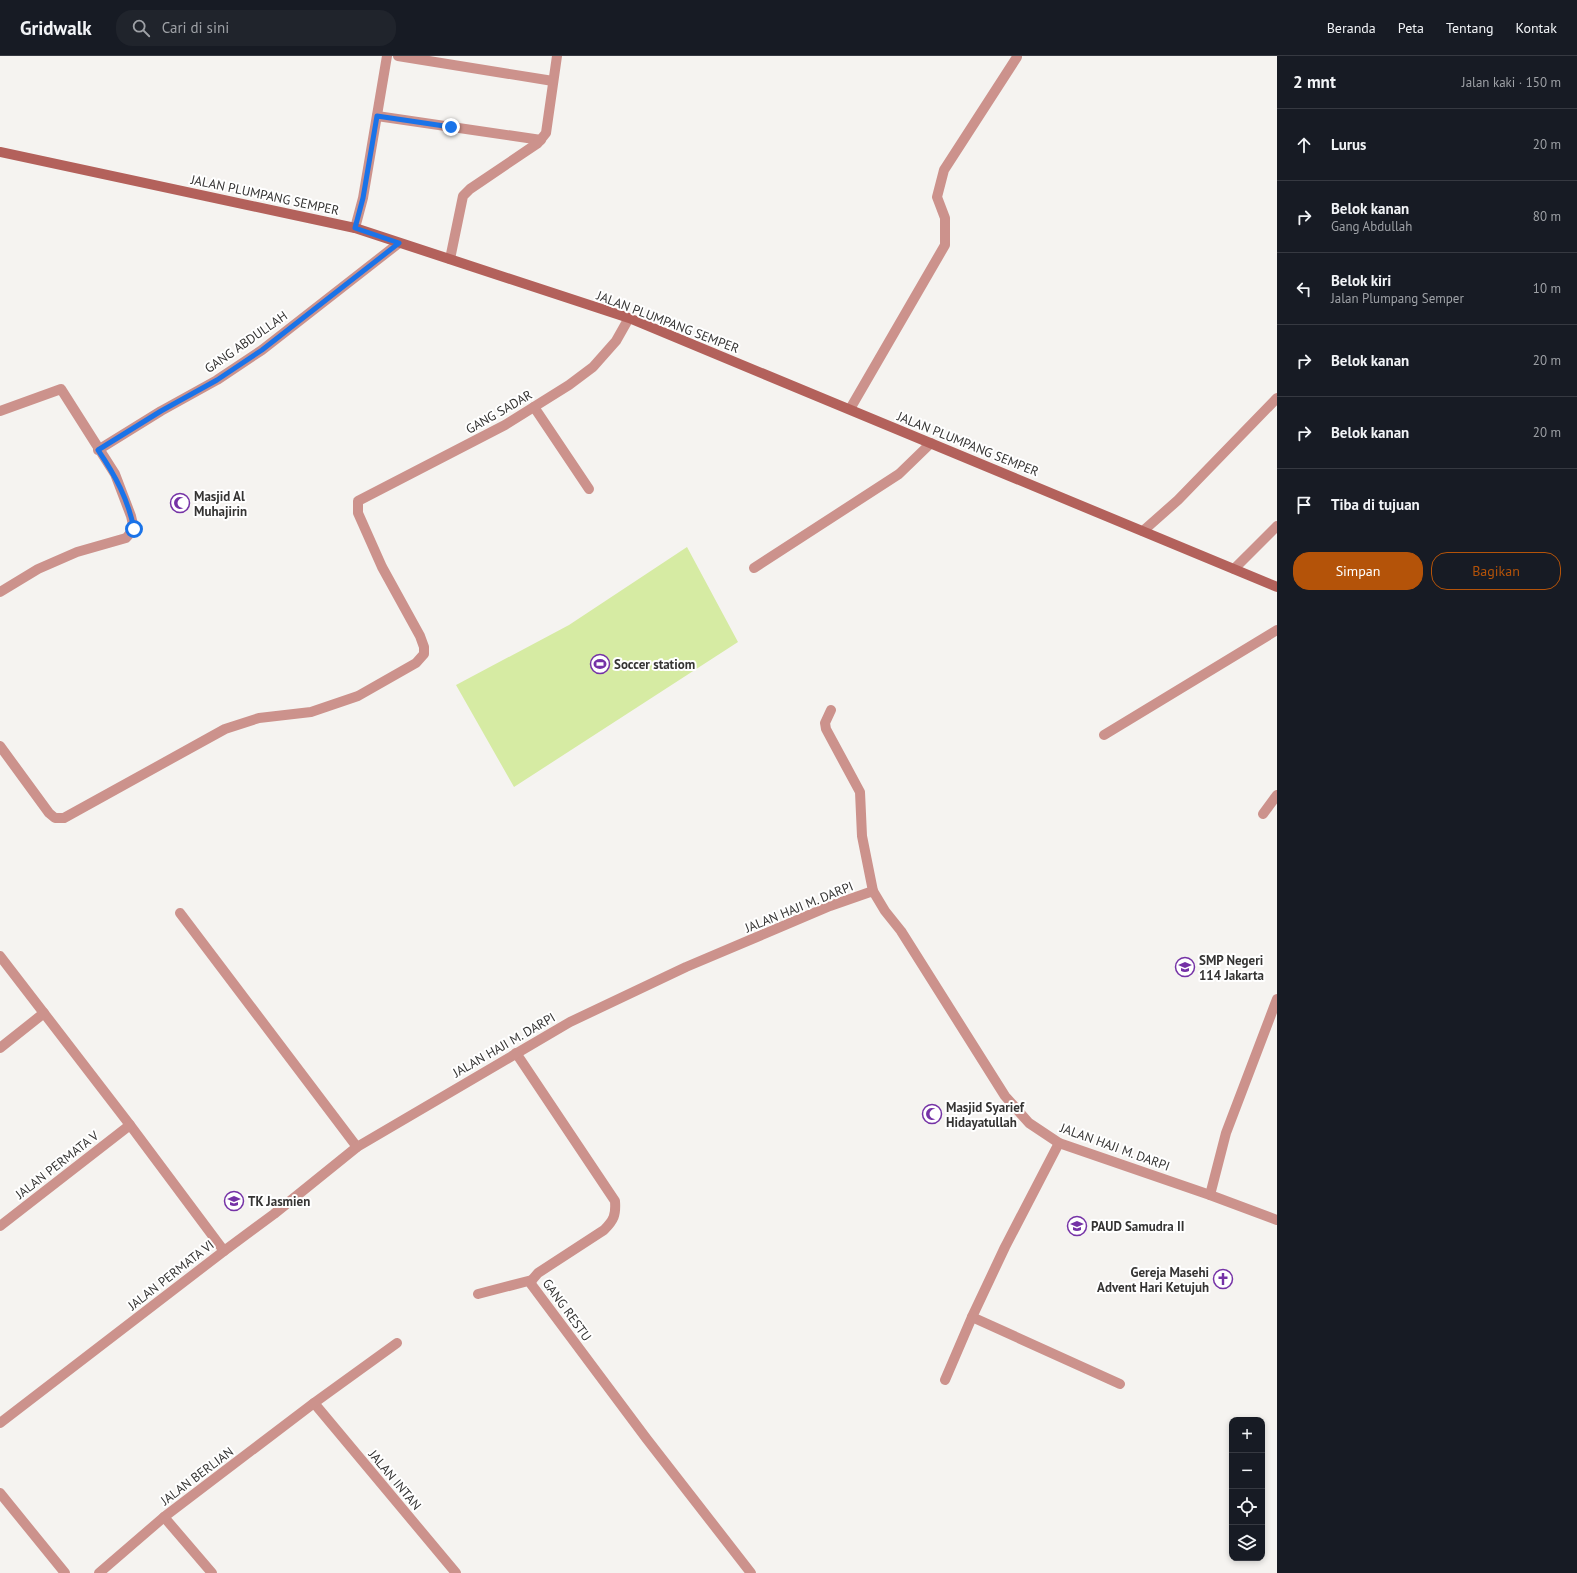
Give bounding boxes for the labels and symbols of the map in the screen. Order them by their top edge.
route end [442,118,460,136]
street label: JALAN PLUMPANG SEMPER [188,171,341,219]
street label: JALAN PLUMPANG SEMPER [593,287,742,357]
street label: GANG ABDULLAH [201,307,291,377]
street label: GANG SADAR [463,386,535,438]
street label: JALAN PLUMPANG SEMPER [894,407,1041,480]
place label: Masjid Al Muhajirin [194,488,247,520]
mosque icon: Masjid Al Muhajirin [169,492,191,514]
route start [125,520,143,538]
sports icon: Soccer statiom [589,653,611,675]
place label: Soccer statiom [614,656,695,673]
street label: JALAN HAJI M. DARPI [741,877,856,937]
place label: SMP Negeri 114 Jakarta [1199,952,1264,984]
school or university icon: SMP Negeri 114 Jakarta [1174,956,1196,978]
street label: JALAN HAJI M. DARPI [449,1009,558,1082]
place label: Masjid Syarief Hidayatullah [946,1099,1025,1131]
mosque icon: Masjid Syarief Hidayatullah [921,1103,943,1125]
street label: JALAN HAJI M. DARPI [1057,1119,1172,1175]
street label: JALAN PERMATA V [11,1127,102,1203]
school or university icon: TK Jasmien [223,1190,245,1212]
place label: TK Jasmien [248,1193,310,1210]
school or university icon: PAUD Samudra II [1066,1215,1088,1237]
place label: PAUD Samudra II [1091,1218,1185,1235]
street label: JALAN PERMATA VI [124,1236,217,1315]
place label: Gereja Masehi Advent Hari Ketujuh [1097,1264,1209,1296]
church icon: Gereja Masehi Advent Hari Ketujuh [1212,1268,1234,1290]
street label: GANG RESTU [539,1275,595,1345]
street label: JALAN BERLIAN [156,1443,237,1510]
street label: JALAN INTAN [364,1446,425,1514]

